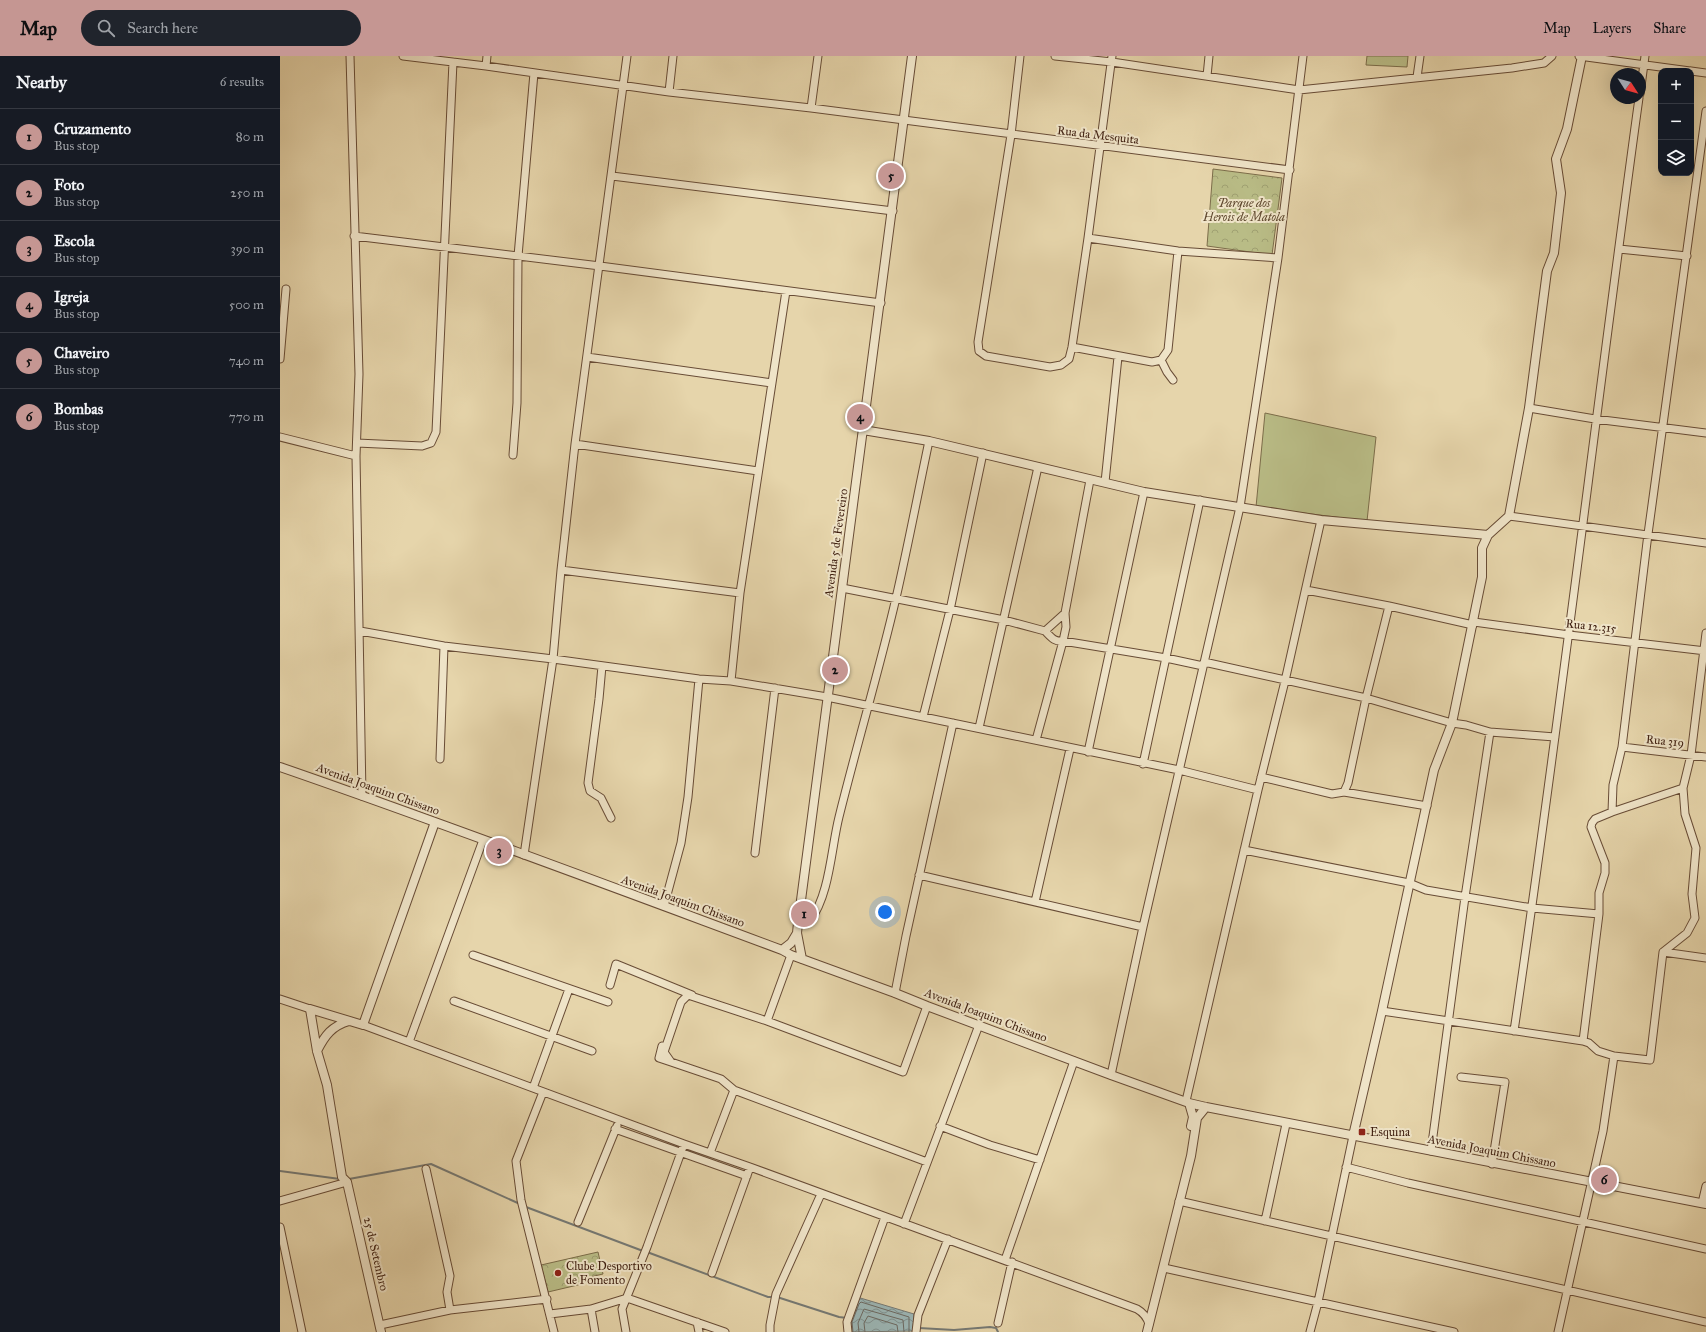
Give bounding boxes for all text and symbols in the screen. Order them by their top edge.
search box [81,10,361,46]
text: Map [20,17,57,40]
icon: search [95,17,117,39]
text: Search here [127,19,198,37]
text: Map [1543,20,1571,37]
text: Layers [1593,20,1631,37]
text: Share [1653,20,1686,37]
north arrow [1610,68,1646,104]
map controls [1658,68,1694,176]
button: + [1658,68,1694,104]
text: Nearby [16,72,67,93]
text: 6 results [220,74,264,90]
button: − [1658,104,1694,140]
text: Cruzamento [54,120,131,138]
street label: Rua da Mesquita [1056,123,1141,148]
text: 1 [26,129,32,145]
text: 80 m [236,129,264,145]
text: Bus stop [54,138,100,154]
button: layers [1658,140,1694,176]
pin: 5 [878,161,904,191]
text: Foto [54,176,84,194]
text: 2 [26,185,32,201]
text: 250 m [230,185,264,201]
text: Bus stop [54,194,100,210]
park label: Parque dos Herois de Matola [1202,196,1285,224]
text: Escola [54,232,95,250]
text: 3 [26,241,32,257]
text: 390 m [231,241,264,257]
text: Bus stop [54,250,100,266]
text: Igreja [54,288,89,306]
text: 4 [25,297,33,313]
text: 500 m [229,297,264,313]
text: Bus stop [54,306,100,322]
text: Chaveiro [54,344,109,362]
text: 5 [26,353,32,369]
text: 740 m [229,353,264,369]
text: Bus stop [54,362,100,378]
text: Bombas [54,400,103,418]
pin: 4 [847,402,873,432]
text: 6 [26,409,32,425]
text: 770 m [229,409,264,425]
text: Bus stop [54,418,100,434]
street label: Avenida 5 de Fevereiro [821,488,851,599]
street label: Rua 12.315 [1565,616,1617,636]
pin: 2 [822,655,848,685]
street label: Rua 319 [1645,732,1685,750]
street label: Avenida Joaquim Chissano [313,760,442,819]
pin: 3 [486,836,512,866]
street label: Avenida Joaquim Chissano [618,872,747,931]
pin: 1 [791,899,817,929]
your location [875,902,895,922]
street label: Avenida Joaquim Chissano [921,985,1049,1046]
place label: Esquina [1370,1125,1411,1140]
marker: Esquina [1357,1127,1367,1137]
street label: Avenida Joaquim Chissano [1426,1132,1557,1171]
pin: 6 [1591,1165,1617,1195]
street label: 25 de Setembro [361,1216,391,1292]
place label: Clube Desportivo de Fomento [566,1259,652,1287]
marker: Clube Desportivo de Fomento [553,1268,563,1278]

